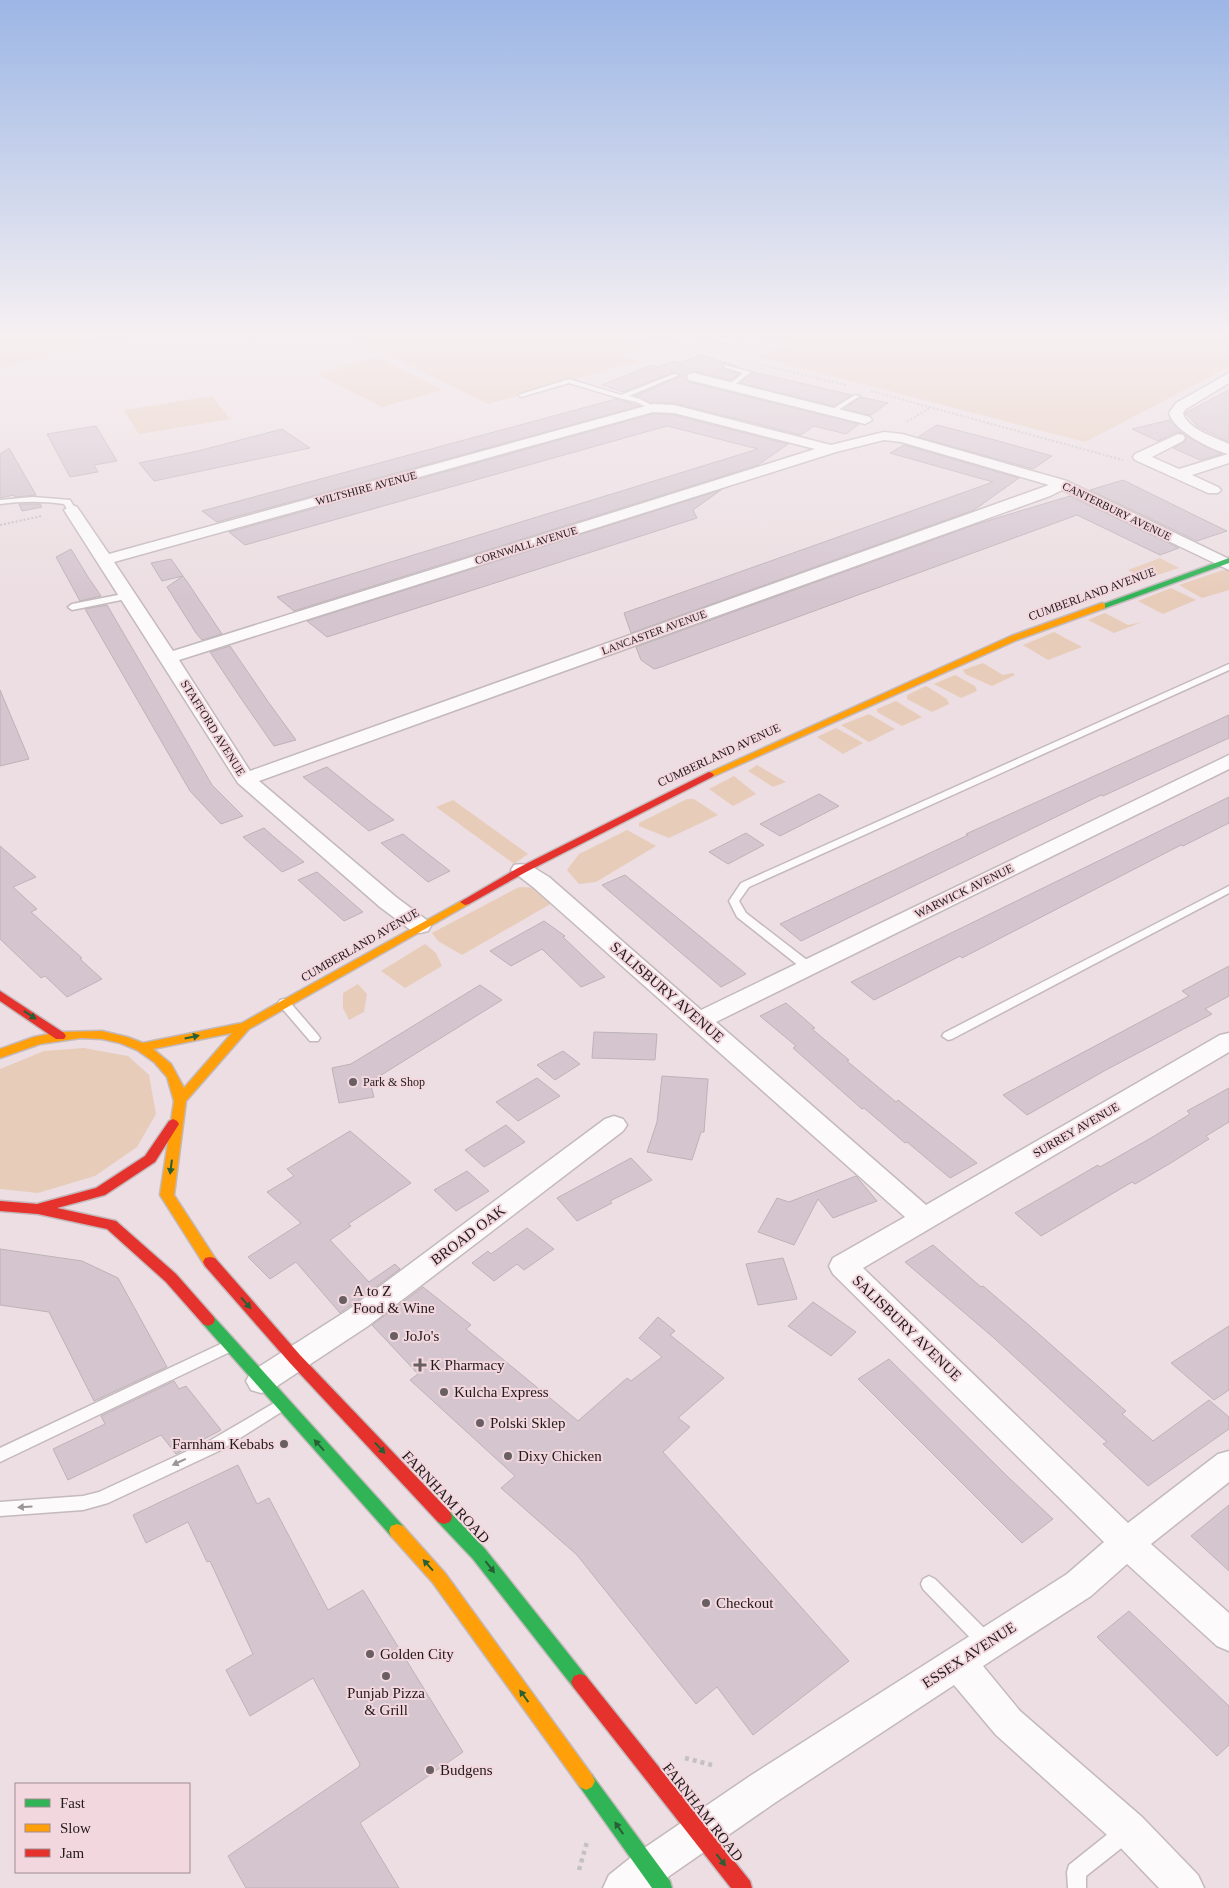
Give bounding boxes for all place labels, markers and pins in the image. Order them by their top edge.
place label: Park & Shop [363,1075,425,1089]
marker: Park & Shop [347,1076,359,1088]
place label: A to Z Food & Wine [353,1283,435,1316]
marker: A to Z Food & Wine [337,1294,349,1306]
place label: JoJo's [404,1328,439,1344]
marker: JoJo's [388,1330,400,1342]
place label: K Pharmacy [430,1357,505,1373]
marker: K Pharmacy [414,1359,426,1371]
place label: Kulcha Express [454,1384,549,1400]
marker: Kulcha Express [438,1386,450,1398]
place label: Polski Sklep [490,1415,565,1431]
marker: Polski Sklep [474,1417,486,1429]
place label: Farnham Kebabs [172,1436,274,1452]
marker: Farnham Kebabs [278,1438,290,1450]
place label: Dixy Chicken [518,1448,602,1464]
marker: Dixy Chicken [502,1450,514,1462]
place label: Checkout [716,1595,774,1611]
marker: Checkout [700,1597,712,1609]
place label: Golden City [380,1646,454,1662]
marker: Golden City [364,1648,376,1660]
marker: Punjab Pizza & Grill [380,1670,392,1682]
place label: Punjab Pizza & Grill [347,1685,425,1718]
place label: Budgens [440,1762,493,1778]
marker: Budgens [424,1764,436,1776]

